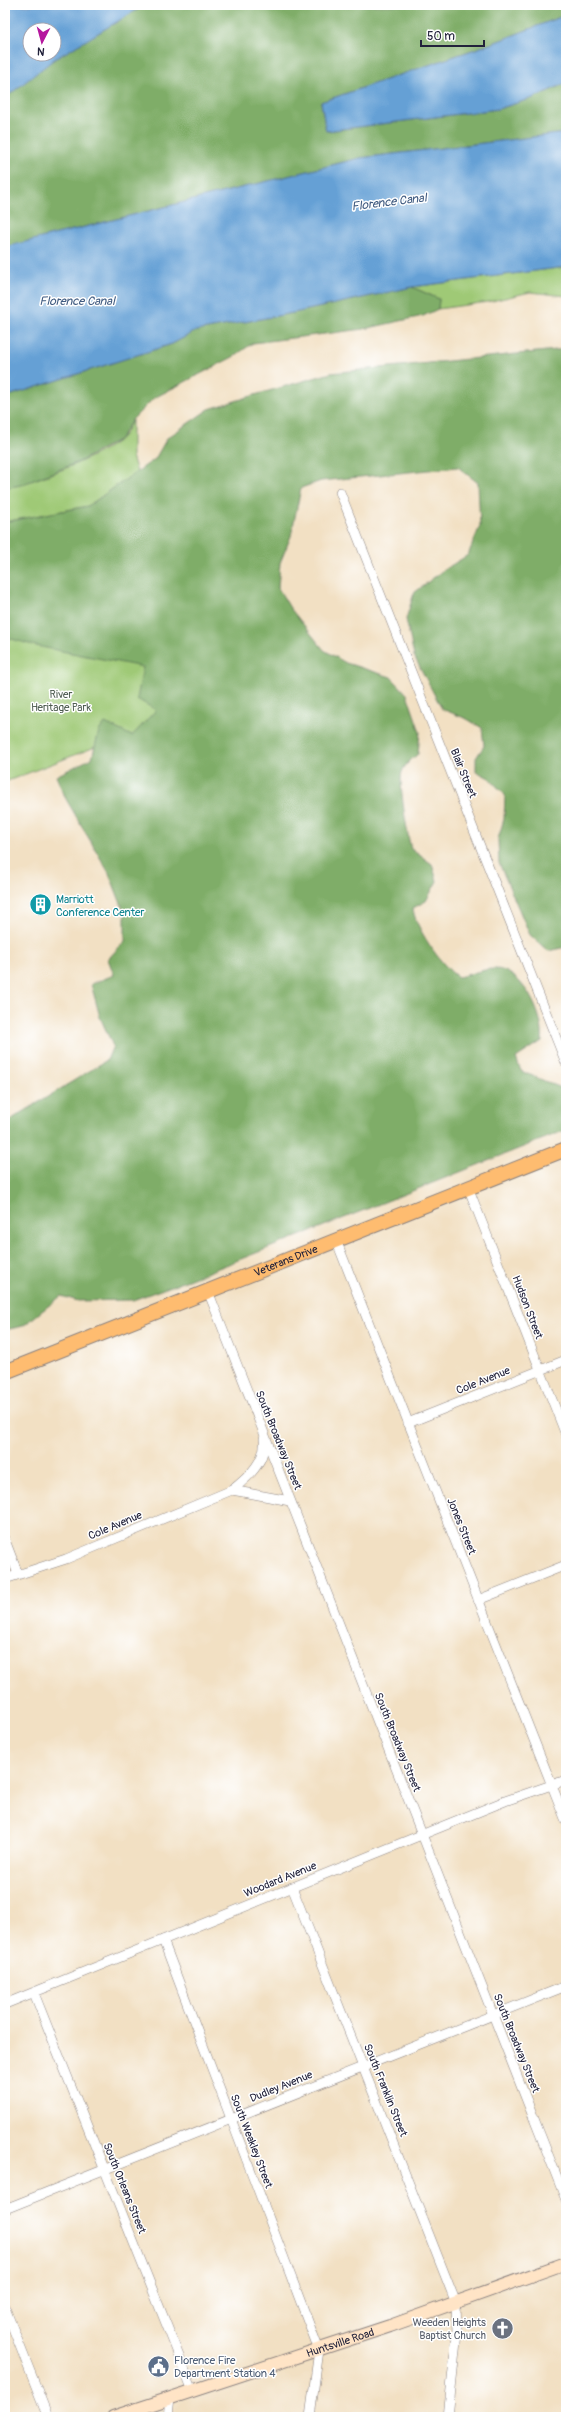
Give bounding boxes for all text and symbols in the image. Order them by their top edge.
north arrow [22,22,62,62]
scale bar [421,22,484,48]
text: 50 m [427,29,455,44]
text: N [36,45,45,58]
water label: Florence Canal [351,190,429,215]
water label: Florence Canal [39,294,116,309]
park label: River Heritage Park [31,688,91,714]
street label: Blair Street [448,747,480,800]
building icon: Marriott Conference Center [28,892,54,918]
place label: Marriott Conference Center [56,893,145,919]
street label: Veterans Drive [252,1242,320,1279]
street label: Hudson Street [509,1274,546,1341]
street label: Cole Avenue [454,1364,513,1397]
street label: South Broadway Street [253,1389,305,1492]
street label: Jones Street [444,1496,479,1557]
street label: Cole Avenue [86,1508,144,1543]
street label: South Broadway Street [372,1691,424,1794]
street label: Woodard Avenue [242,1859,319,1900]
street label: South Broadway Street [491,1992,543,2095]
street label: South Franklin Street [361,2042,410,2139]
street label: Dudley Avenue [248,2068,315,2105]
street label: South Weakley Street [228,2092,276,2190]
street label: South Orleans Street [100,2141,149,2236]
church icon: Weeden Heights Baptist Church [489,2315,515,2341]
place label: Weeden Heights Baptist Church [412,2316,486,2342]
street label: Huntsville Road [305,2326,376,2360]
public building icon: Florence Fire Department Station 4 [145,2353,171,2379]
place label: Florence Fire Department Station 4 [174,2354,276,2380]

